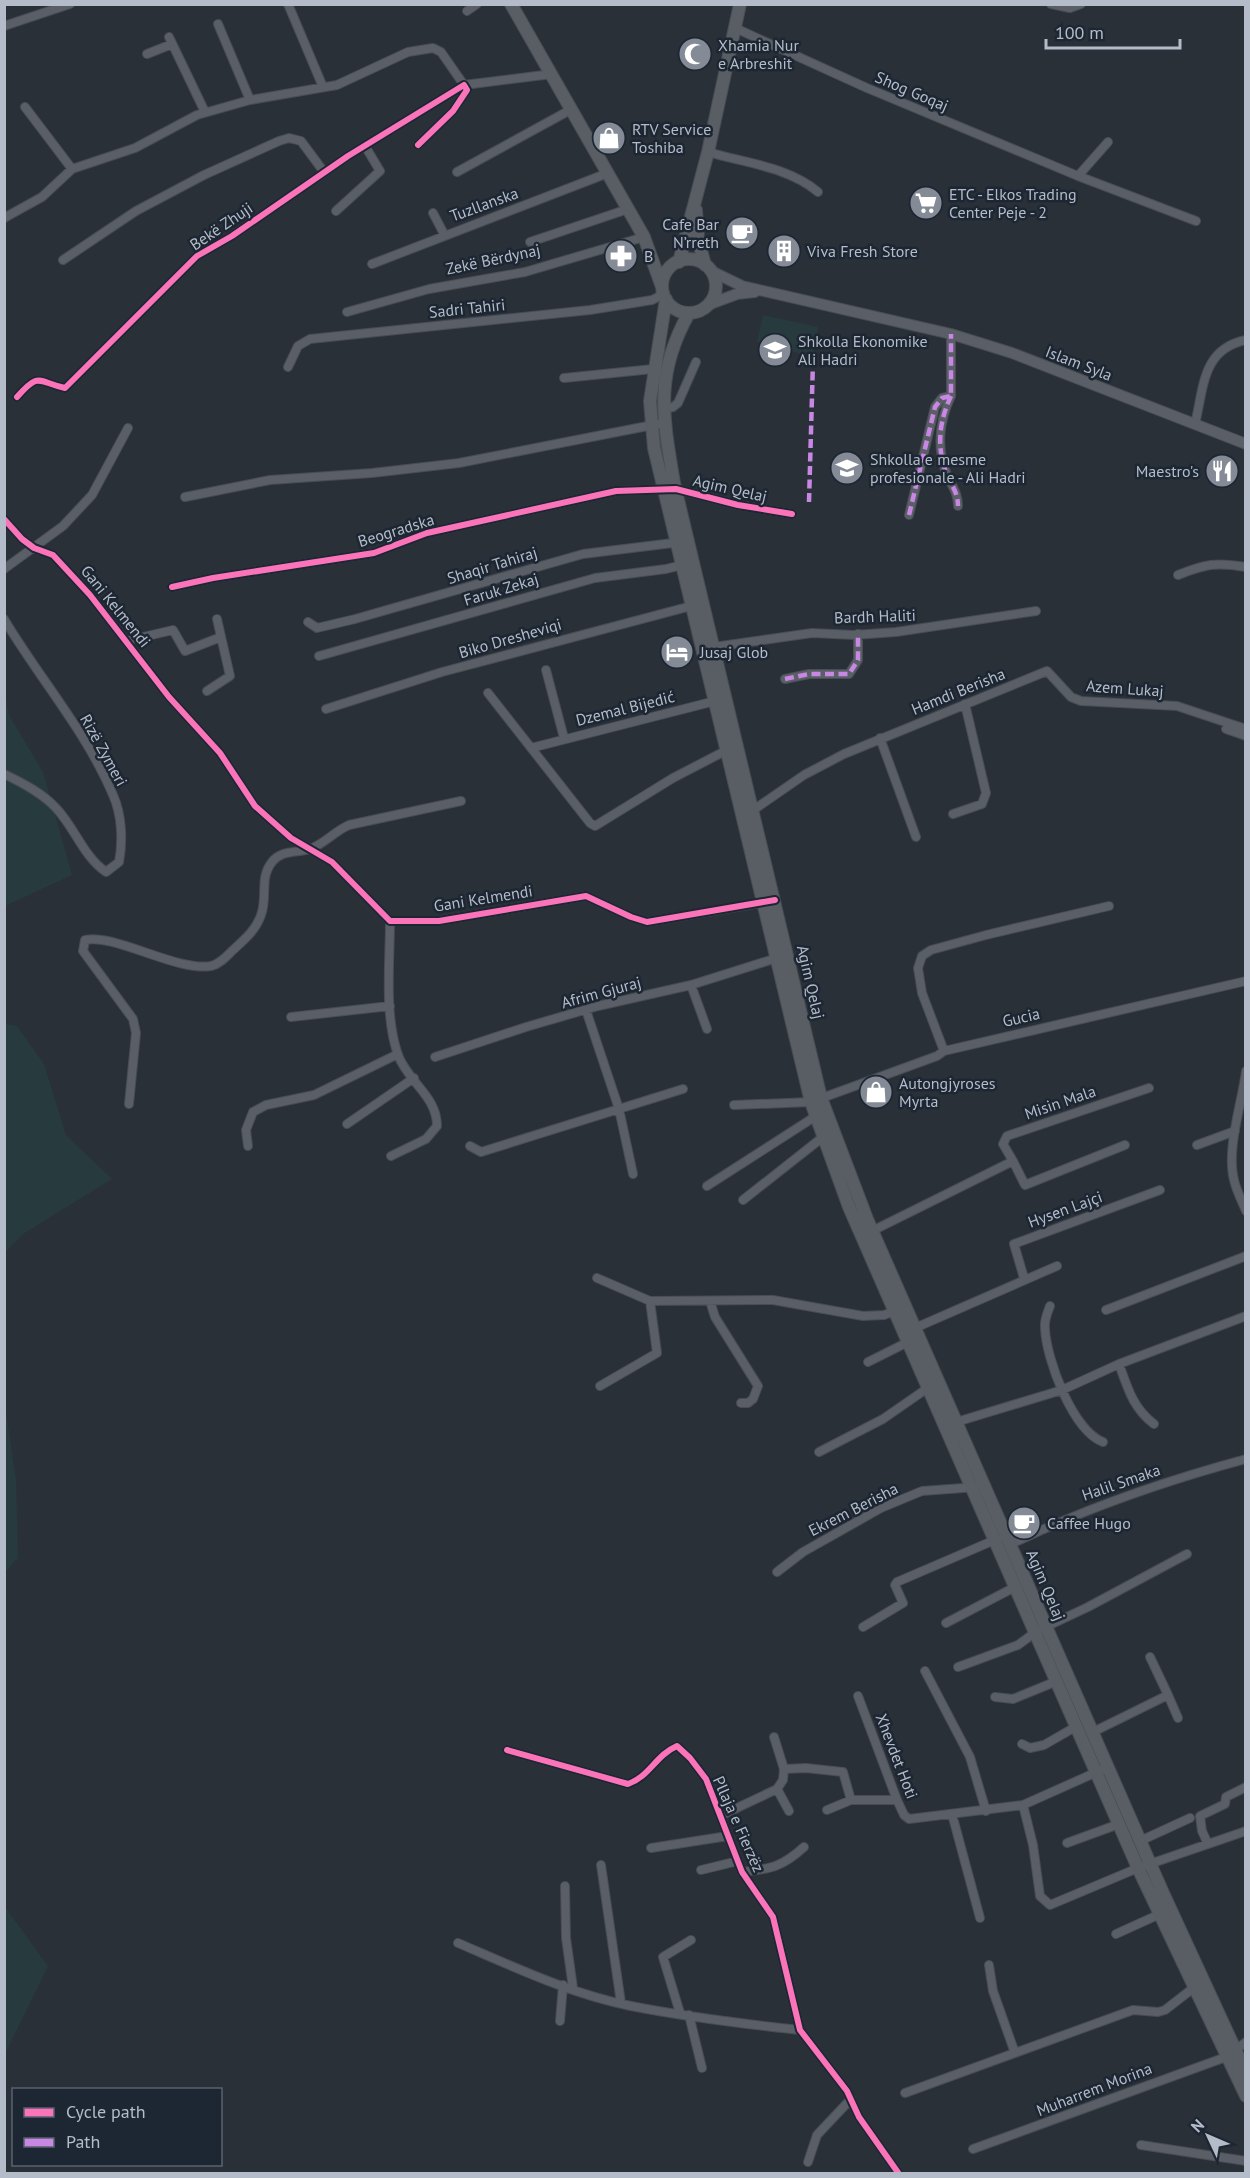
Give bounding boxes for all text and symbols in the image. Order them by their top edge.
scale bar [1046,12,1180,50]
text: 100 m [1055,21,1104,44]
place label: Xhamia Nur e Arbreshit [718,35,799,73]
mosque icon: Xhamia Nur e Arbreshit [677,36,713,72]
street label: Shog Goqaj [872,67,952,115]
place label: RTV Service Toshiba [632,119,711,157]
shop icon: RTV Service Toshiba [591,120,627,156]
street label: Tuzllanska [447,182,521,226]
place label: ETC - Elkos Trading Center Peje - 2 [949,184,1077,222]
supermarket icon: ETC - Elkos Trading Center Peje - 2 [908,185,944,221]
street label: Bekë Zhuji [186,198,256,254]
place label: Cafe Bar N’rreth [662,214,720,252]
cafe icon: Cafe Bar N’rreth [724,215,760,251]
building icon: Viva Fresh Store [766,233,802,269]
pharmacy icon: B [603,238,639,274]
street label: Zekë Bërdynaj [444,239,542,279]
place label: Viva Fresh Store [806,241,918,261]
place label: B [644,246,653,266]
street label: Sadri Tahiri [428,294,506,322]
place label: Shkolla Ekonomike Ali Hadri [798,331,928,369]
school or university icon: Shkolla Ekonomike Ali Hadri [757,332,793,368]
street label: Islam Syla [1043,341,1115,385]
place label: Shkolla e mesme profesionale - Ali Hadri [870,449,1025,487]
school or university icon: Shkolla e mesme profesionale - Ali Hadri [829,450,865,486]
restaurant icon: Maestro's [1204,453,1240,489]
place label: Maestro's [1136,461,1199,481]
street label: Agim Qelaj [691,470,769,506]
street label: Beogradska [355,509,437,551]
street label: Shaqir Tahiraj [445,542,539,588]
street label: Gani Kelmendi [77,561,155,651]
street label: Faruk Zekaj [461,568,541,610]
street label: Bardh Haliti [834,605,916,627]
street label: Biko Dresheviqi [456,614,564,662]
hotel icon: Jusaj Glob [659,634,695,670]
place label: Jusaj Glob [699,642,768,662]
street label: Hamdi Berisha [908,663,1008,719]
street label: Azem Lukaj [1086,675,1164,701]
street label: Dzemal Bijedić [574,686,676,730]
street label: Rizë Zymeri [76,710,132,790]
street label: Gani Kelmendi [432,880,534,916]
street label: Agim Qelaj [793,943,829,1021]
street label: Afrim Gjuraj [559,972,643,1012]
street label: Gucia [1000,1003,1042,1031]
place label: Autongjyroses Myrta [899,1073,996,1111]
shop icon: Autongjyroses Myrta [858,1074,894,1110]
street label: Misin Mala [1022,1080,1098,1124]
street label: Hysen Lajçi [1025,1186,1105,1232]
street label: Halil Smaka [1079,1459,1163,1505]
street label: Ekrem Berisha [805,1478,901,1540]
cafe icon: Caffee Hugo [1006,1505,1042,1541]
place label: Caffee Hugo [1047,1513,1131,1533]
street label: Agim Qelaj [1022,1546,1070,1624]
street label: Xhevdet Hoti [872,1711,922,1801]
street label: Pllaja e Fierzëz [709,1773,769,1875]
street label: Muharrem Morina [1034,2058,1154,2120]
legend [12,2088,222,2166]
text: Cycle path [66,2100,146,2123]
north arrow [1178,2106,1238,2166]
text: N [1186,2115,1208,2136]
text: Path [66,2130,100,2153]

